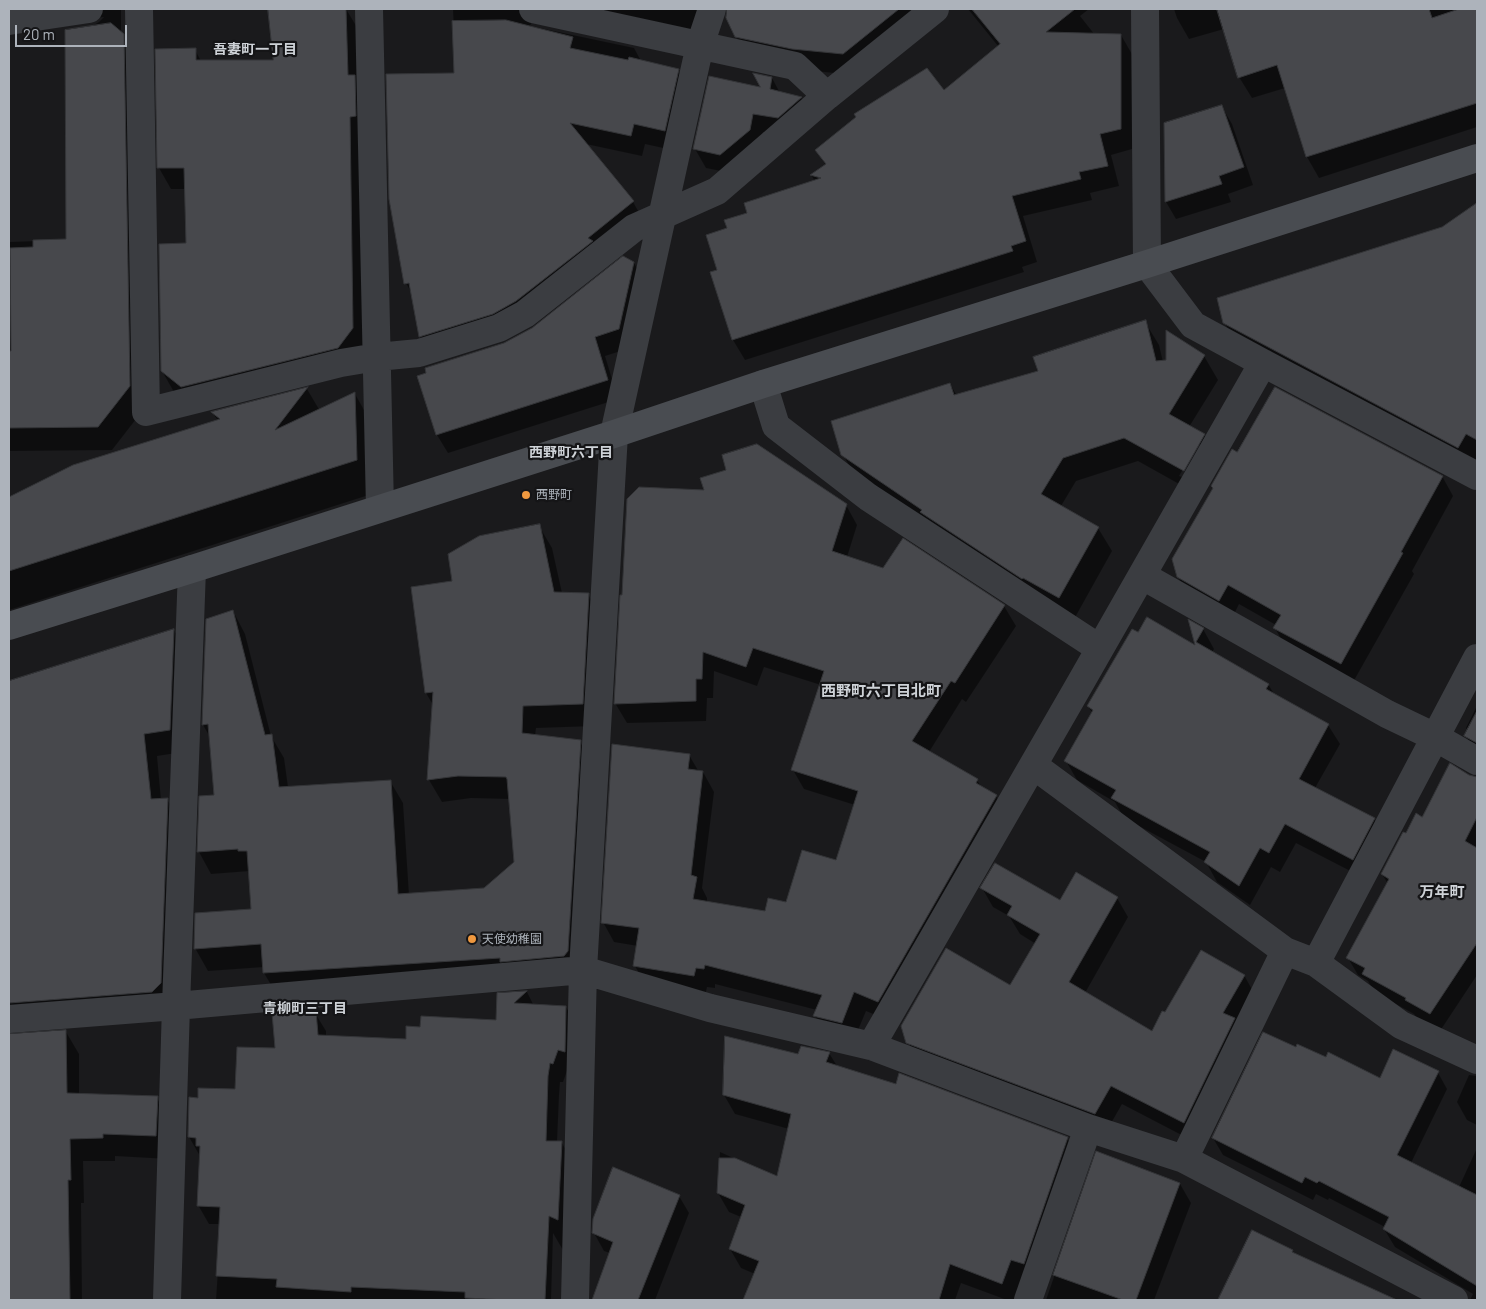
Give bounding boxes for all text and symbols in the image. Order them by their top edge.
scale bar [18,15,130,47]
text: 20 m [23,25,55,43]
district label: 吾妻町一丁目 [213,41,297,57]
district label: 西野町六丁目 [529,444,613,460]
place label: 西野町 [536,488,572,502]
marker: 西野町 [520,489,532,501]
district label: 西野町六丁目北町 [821,682,941,700]
district label: 万年町 [1420,883,1464,901]
place label: 天使幼稚園 [482,932,542,946]
marker: 天使幼稚園 [466,933,478,945]
district label: 青柳町三丁目 [263,1000,347,1016]

